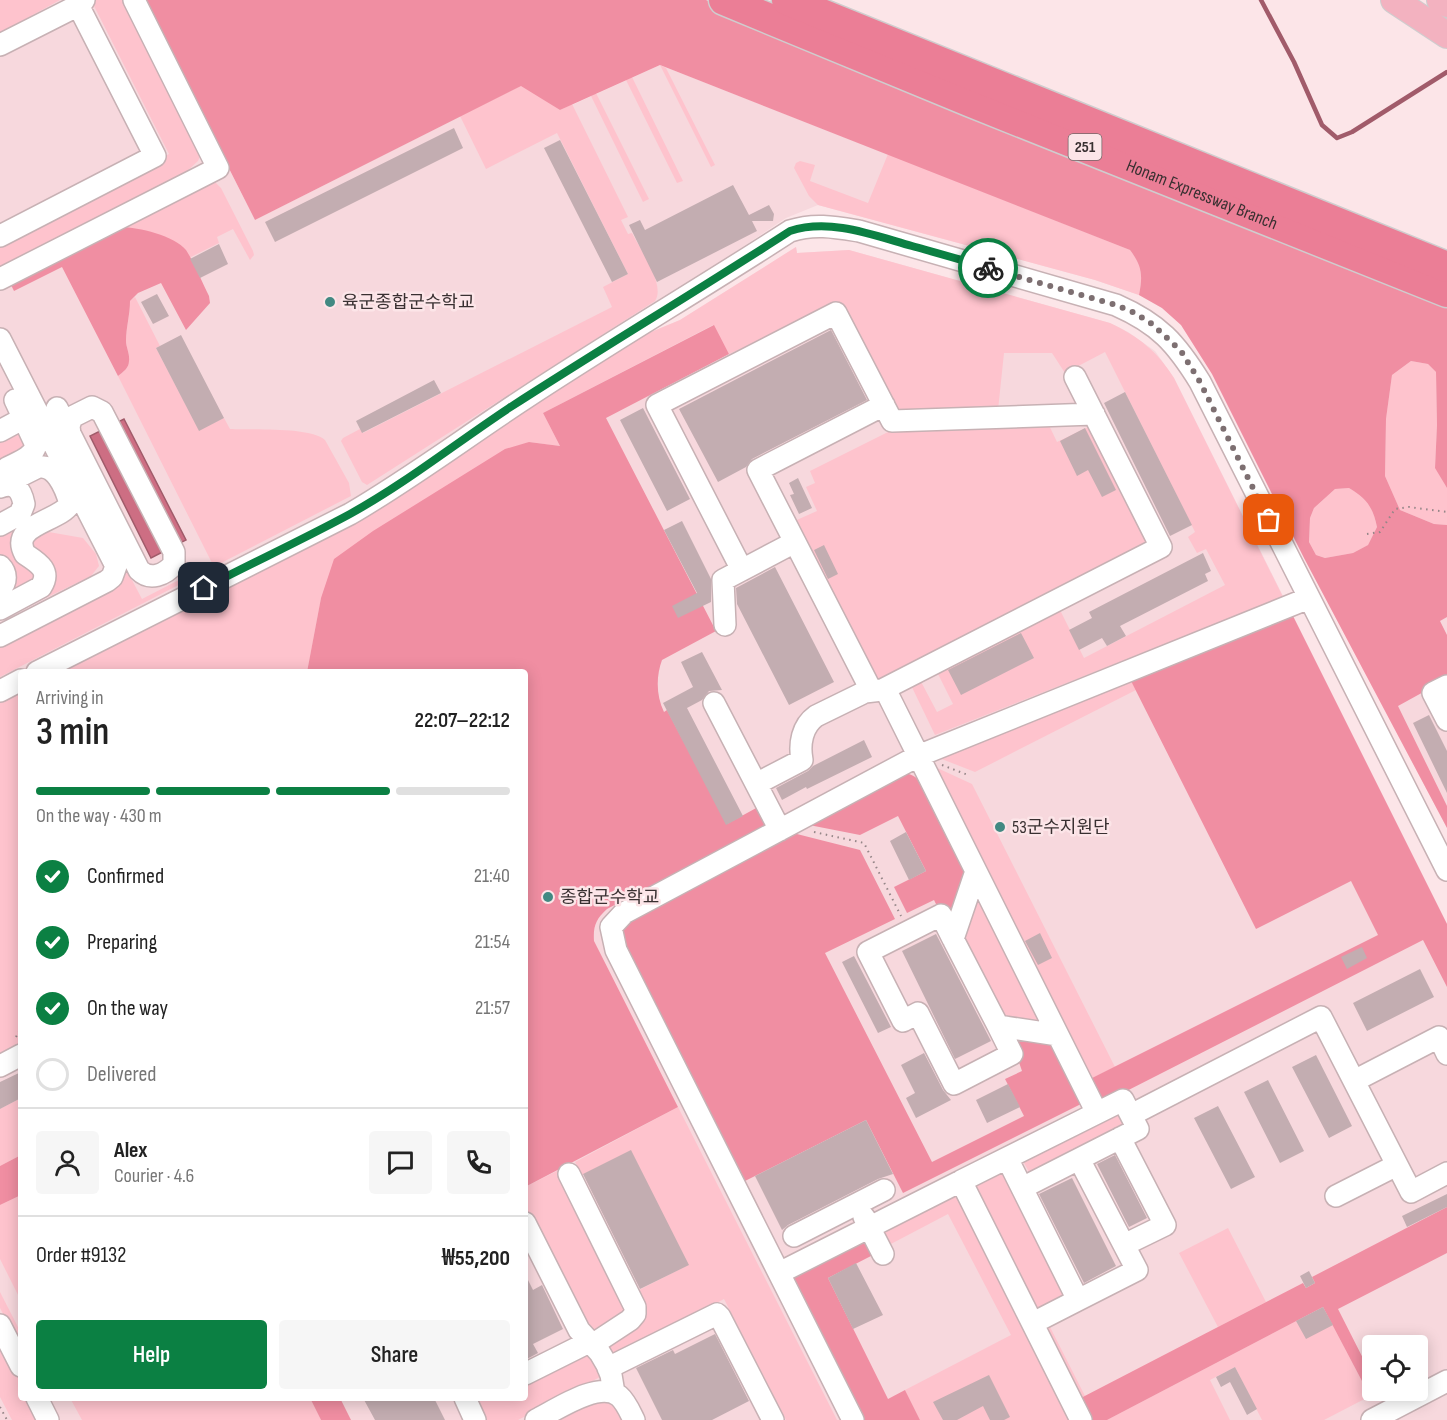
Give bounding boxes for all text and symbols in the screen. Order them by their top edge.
road number: 251 [1068,134,1102,160]
street label: Honam Expressway Branch [1123,155,1281,234]
courier [958,238,1018,298]
icon: bike [972,252,1005,285]
place label: 육군종합군수학교 [342,292,474,313]
marker: 육군종합군수학교 [323,295,337,309]
pin [1243,494,1294,545]
icon: bag [1252,503,1285,536]
pin [178,562,229,613]
icon: home [187,571,220,604]
text: Arriving in [36,686,104,710]
text: 22:07–22:12 [415,707,510,734]
text: 3 min [36,709,109,756]
text: On the way · 430 m [36,804,162,828]
place label: 53군수지원단 [1012,817,1110,838]
marker: 53군수지원단 [993,820,1007,834]
icon: check [36,860,69,893]
text: Confirmed [87,863,164,890]
text: 21:40 [474,864,510,888]
place label: 종합군수학교 [560,887,659,908]
marker: 종합군수학교 [541,890,555,904]
icon: check [36,926,69,959]
text: Preparing [87,929,157,956]
text: 21:54 [474,930,510,954]
icon: check [36,992,69,1025]
text: On the way [87,995,168,1022]
text: 21:57 [475,996,510,1020]
text: Delivered [87,1061,156,1088]
button: person [36,1131,99,1194]
button: chat [369,1131,432,1194]
button: phone [447,1131,510,1194]
text: Alex [114,1137,147,1164]
text: Courier · 4.6 [114,1164,194,1188]
text: Order #9132 [36,1242,126,1269]
text: ₩55,200 [442,1245,510,1272]
button: Help [36,1320,267,1389]
button: Share [279,1320,510,1389]
map controls [1362,1335,1428,1401]
button: locate [1362,1335,1428,1401]

